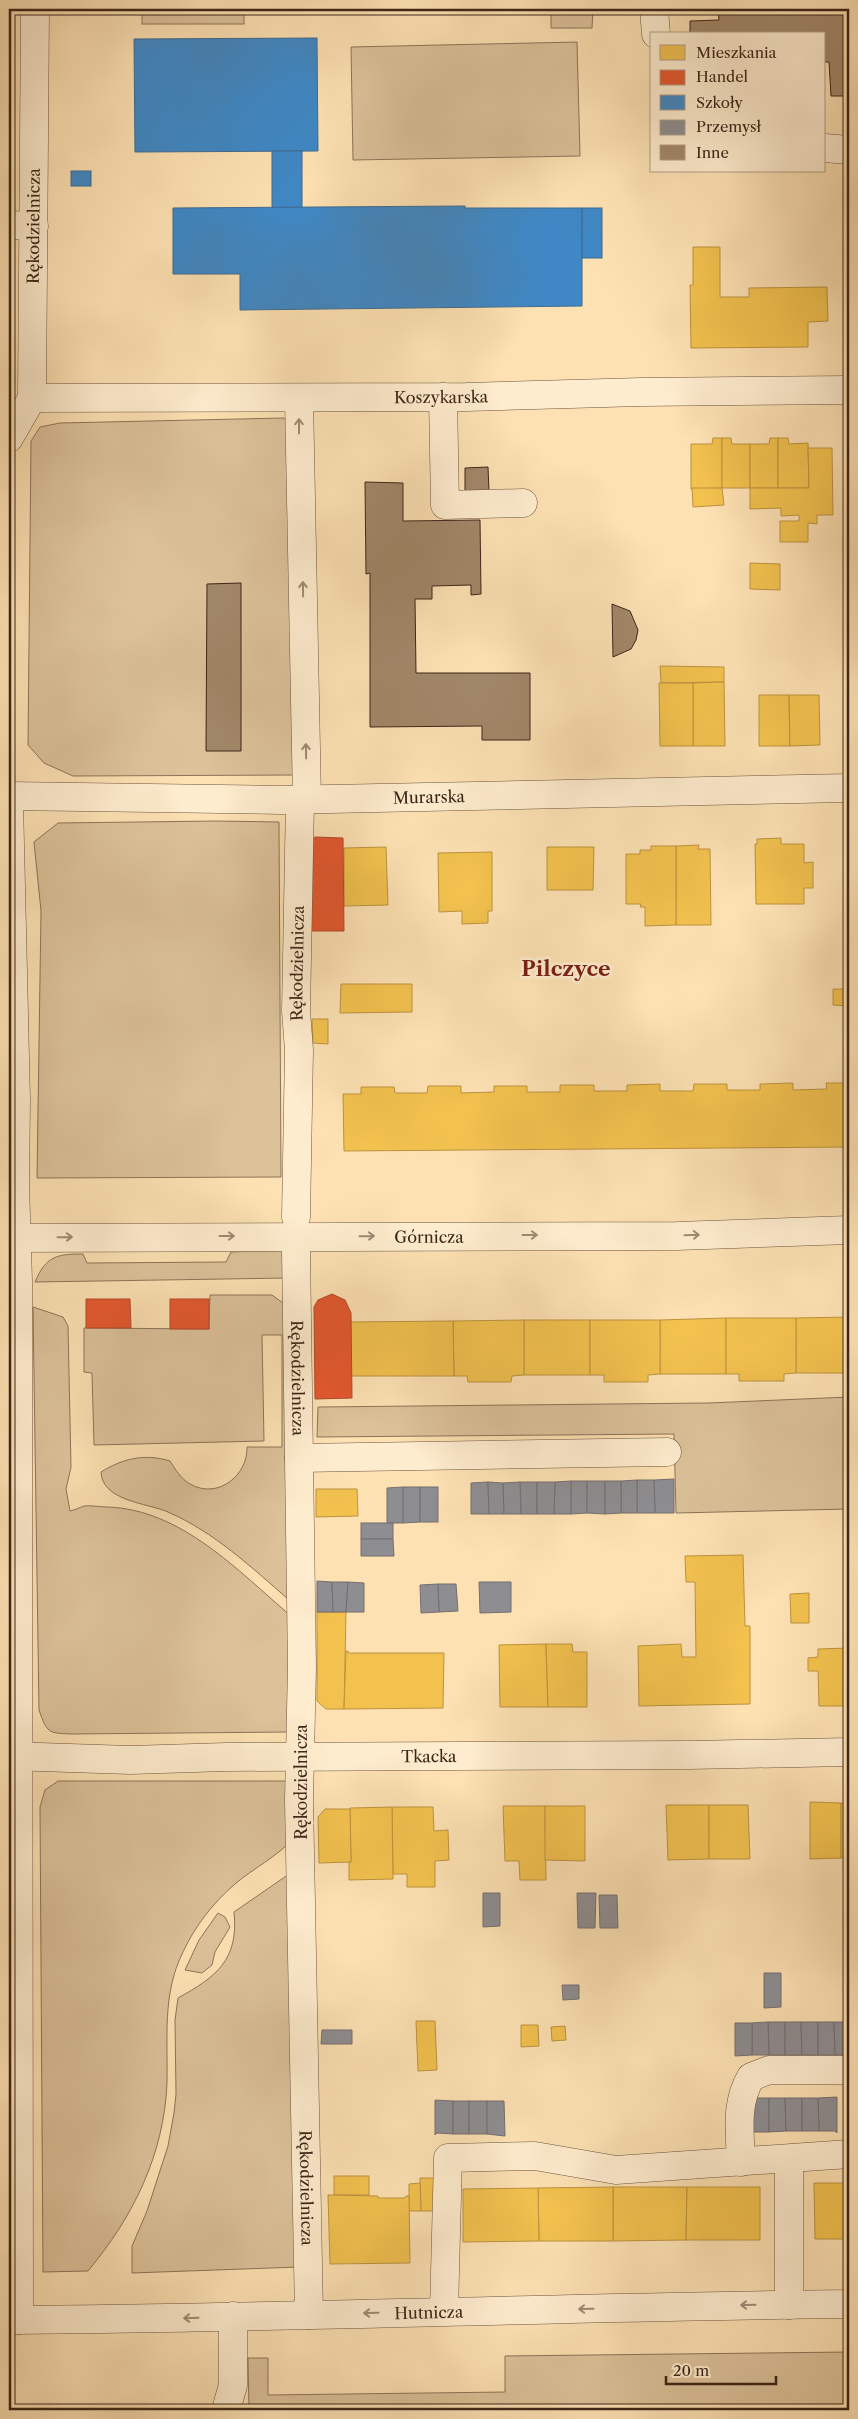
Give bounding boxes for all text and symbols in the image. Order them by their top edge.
legend [650,32,826,172]
text: Mieszkania [696,43,777,62]
text: Handel [696,67,749,86]
text: Szkoły [696,93,744,112]
text: Przemysł [696,117,762,136]
text: Inne [696,143,729,162]
street label: Rękodzielnicza [23,168,44,284]
street label: Koszykarska [394,386,489,407]
one-way arrow [295,418,304,434]
one-way arrow [299,581,308,597]
one-way arrow [301,743,311,760]
street label: Murarska [393,786,466,808]
street label: Rękodzielnicza [286,905,308,1022]
district label: Pilczyce [521,956,611,981]
street label: Górnicza [394,1227,464,1247]
one-way arrow [521,1230,537,1240]
one-way arrow [218,1231,235,1241]
one-way arrow [358,1231,375,1241]
one-way arrow [684,1231,700,1240]
one-way arrow [56,1232,72,1242]
street label: Rękodzielnicza [287,1320,309,1437]
street label: Rękodzielnicza [291,1724,311,1840]
street label: Tkacka [401,1746,457,1766]
street label: Rękodzielnicza [295,2130,318,2246]
one-way arrow [740,2301,756,2310]
street label: Hutnicza [394,2302,464,2323]
one-way arrow [578,2304,594,2313]
one-way arrow [363,2308,379,2318]
one-way arrow [183,2313,199,2323]
scale bar [666,2354,776,2386]
text: 20 m [673,2361,709,2380]

